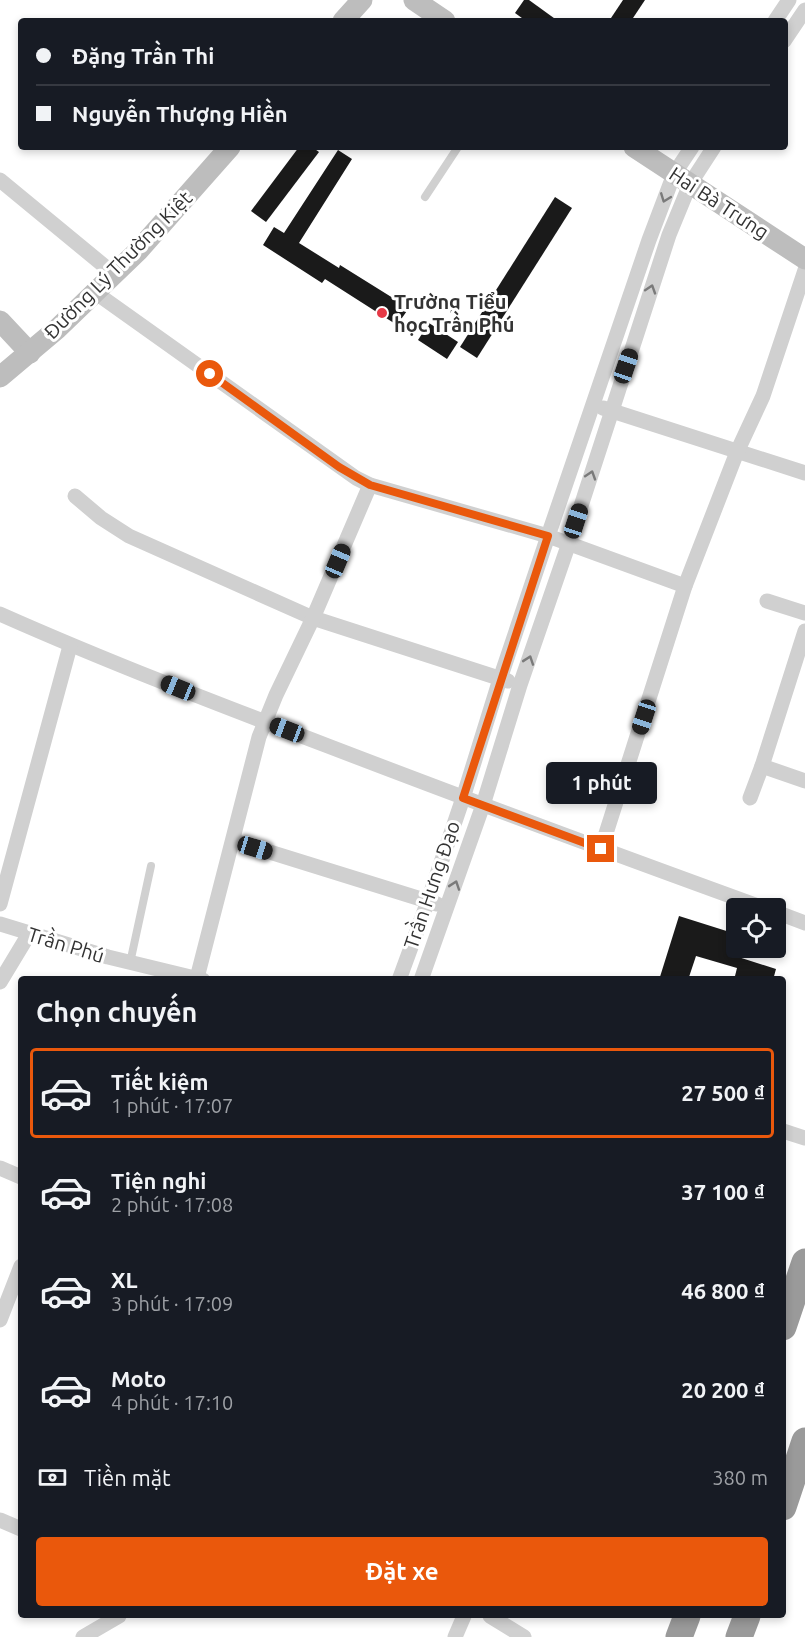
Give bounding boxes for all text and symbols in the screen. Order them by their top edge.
text: Đặng Trần Thi [72,43,214,68]
text: Nguyễn Thượng Hiền [72,101,288,126]
street label: Hai Bà Trưng [665,162,773,243]
street label: Đường Lý Thường Kiệt [39,186,196,343]
one-way arrow [660,192,672,203]
one-way arrow [644,284,656,295]
place label: Trường Tiểu học Trần Phú [394,290,515,336]
marker: Trường Tiểu học Trần Phú [375,306,389,320]
car [612,346,640,386]
route start [196,360,223,387]
one-way arrow [583,470,596,481]
car [562,501,590,541]
car [323,541,353,581]
one-way arrow [522,655,534,666]
car [158,673,198,703]
car [630,697,658,737]
car [267,715,307,745]
callout: 1 phút [546,762,656,804]
text: 1 phút [571,771,632,794]
street label: Trần Hưng Đạo [396,817,464,952]
car [235,834,275,862]
route end [587,835,614,862]
one-way arrow [447,880,460,891]
map controls [726,898,786,958]
button: locate [726,898,786,958]
street label: Trần Phú [25,919,108,967]
text: Chọn chuyến [36,997,197,1027]
icon: car [39,1066,93,1120]
text: Tiết kiệm [111,1069,208,1094]
text: 27 500 ₫ [681,1080,765,1105]
text: 1 phút · 17:07 [111,1094,233,1117]
icon: car [39,1165,93,1219]
text: Tiện nghi [111,1168,207,1193]
text: 37 100 ₫ [681,1179,765,1204]
text: 2 phút · 17:08 [111,1193,233,1216]
icon: car [39,1264,93,1318]
text: XL [111,1267,138,1292]
text: 46 800 ₫ [681,1278,765,1303]
text: 3 phút · 17:09 [111,1292,233,1315]
icon: car [39,1363,93,1417]
text: Moto [111,1366,166,1391]
text: 20 200 ₫ [681,1377,765,1402]
text: 4 phút · 17:10 [111,1391,233,1414]
icon: cash [36,1461,69,1494]
text: Tiền mặt [84,1465,171,1490]
text: 380 m [712,1466,768,1489]
button: Đặt xe [36,1537,768,1606]

